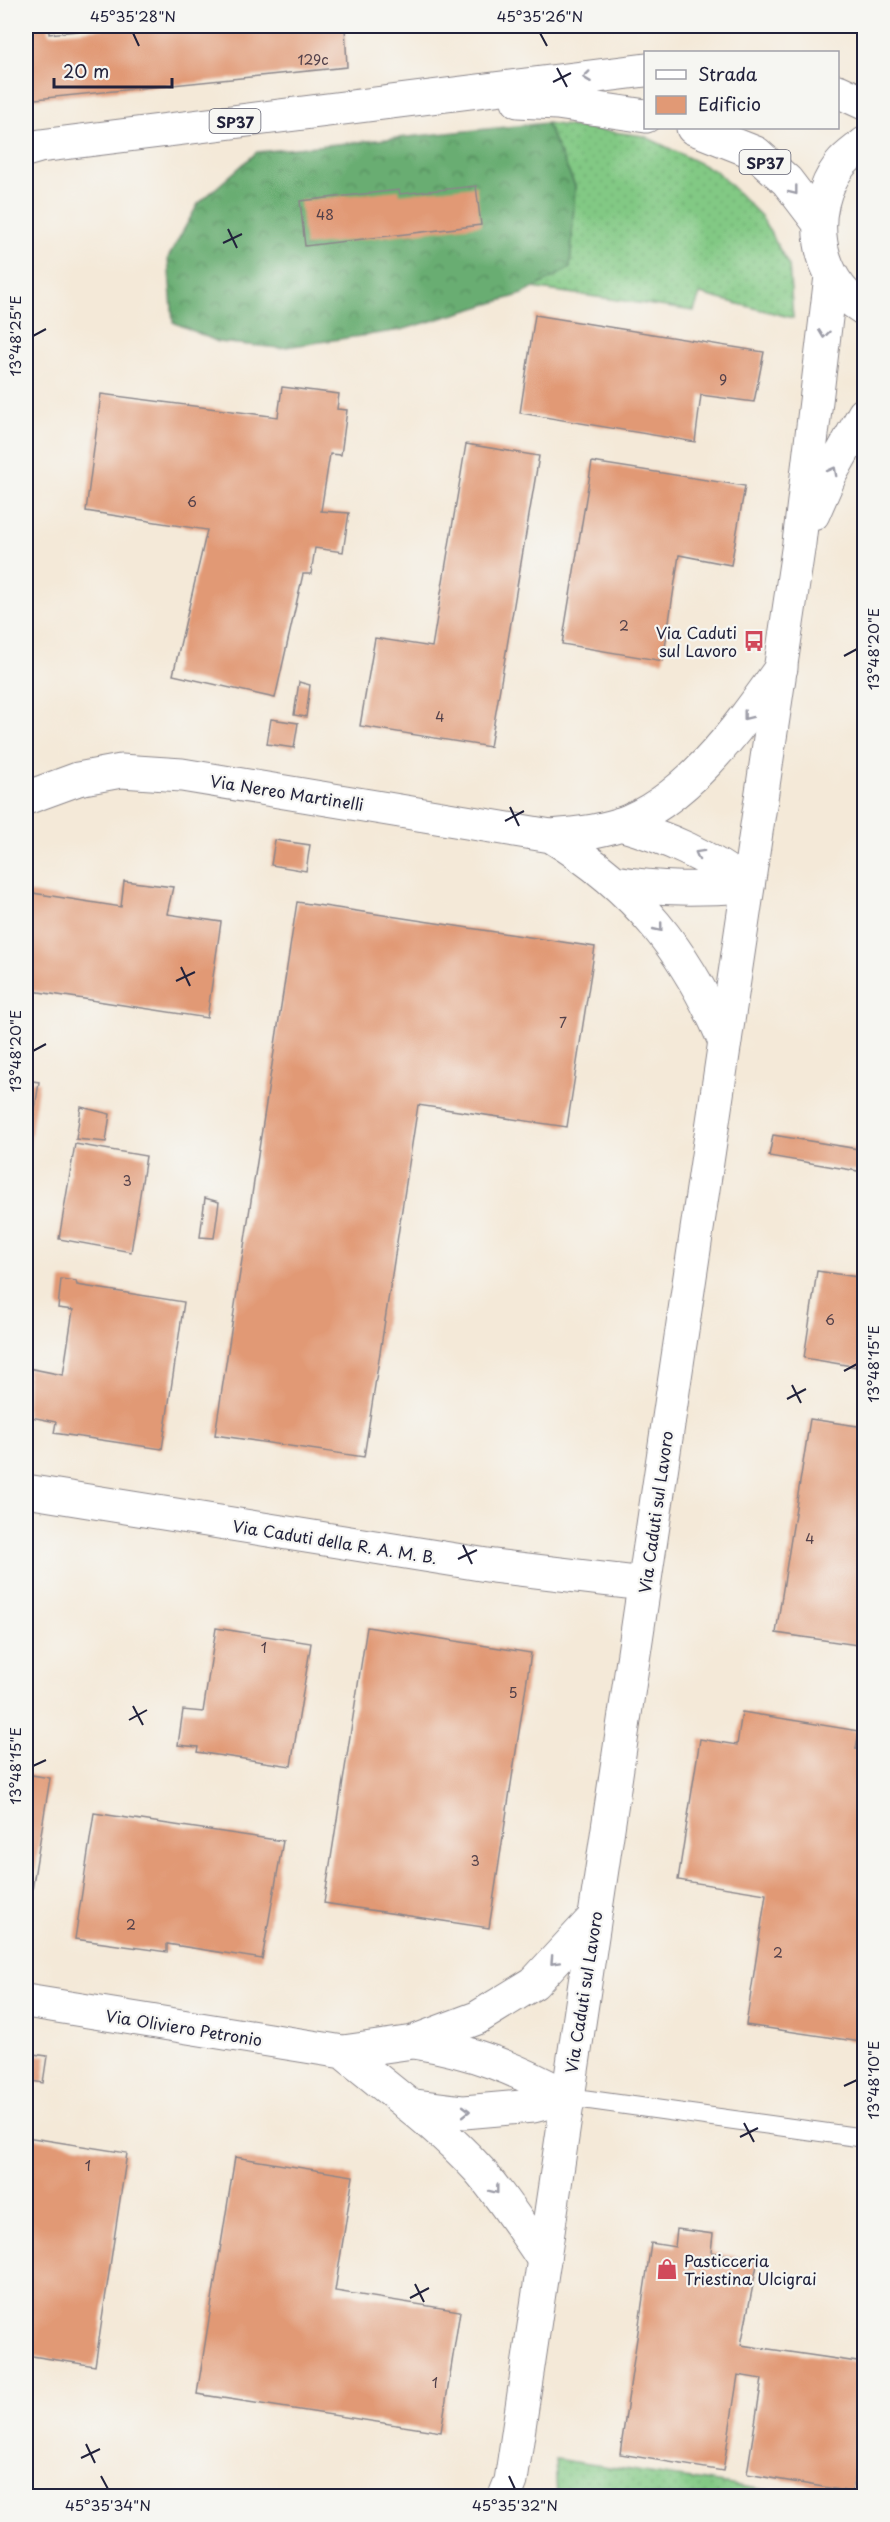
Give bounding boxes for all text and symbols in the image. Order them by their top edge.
text: 45°35'28"N [90,4,176,27]
text: 45°35'26"N [497,4,583,27]
house number: 129c [297,49,329,70]
scale bar [54,51,172,89]
legend [644,51,839,129]
text: 20 m [63,57,109,84]
text: Strada [698,60,758,87]
one-way arrow [583,70,592,83]
text: Edificio [698,90,761,117]
road number: SP37 [210,109,260,133]
road number: SP37 [740,150,790,174]
one-way arrow [787,184,798,195]
house number: 48 [316,204,334,225]
text: 13°48'25"E [3,295,26,377]
one-way arrow [819,330,831,339]
house number: 9 [719,369,727,390]
one-way arrow [826,466,837,477]
house number: 6 [187,491,197,512]
text: 13°48'20"E [861,608,884,690]
house number: 2 [619,615,629,636]
place label: Via Caduti sul Lavoro [656,620,737,662]
bus stop icon: Via Caduti sul Lavoro [742,629,766,653]
house number: 4 [435,706,445,727]
one-way arrow [743,709,754,720]
street label: Via Nereo Martinelli [209,768,365,816]
one-way arrow [695,850,706,861]
one-way arrow [652,921,663,932]
text: 13°48'20"E [3,1010,26,1092]
house number: 7 [559,1012,567,1033]
house number: 3 [122,1170,132,1191]
house number: 6 [825,1309,835,1330]
text: 13°48'15"E [861,1325,884,1403]
street label: Via Caduti sul Lavoro [632,1429,678,1595]
street label: Via Caduti della R. A. M. B. [231,1513,439,1569]
house number: 4 [805,1528,815,1549]
house number: 1 [261,1637,267,1658]
house number: 5 [508,1682,518,1703]
text: 13°48'15"E [3,1727,26,1805]
house number: 3 [470,1850,480,1871]
street label: Via Caduti sul Lavoro [558,1909,608,2075]
house number: 2 [126,1914,136,1935]
house number: 2 [773,1942,783,1963]
one-way arrow [551,1953,562,1964]
street label: Via Oliviero Petronio [104,2003,264,2051]
text: 13°48'10"E [861,2041,884,2119]
one-way arrow [462,2105,471,2117]
house number: 1 [85,2155,91,2176]
one-way arrow [487,2183,498,2194]
place label: Pasticceria Triestina Ulcigrai [684,2248,817,2290]
shop icon: Pasticceria Triestina Ulcigrai [655,2257,679,2281]
house number: 1 [432,2372,438,2393]
text: 45°35'34"N [65,2493,151,2516]
text: 45°35'32"N [472,2493,558,2516]

